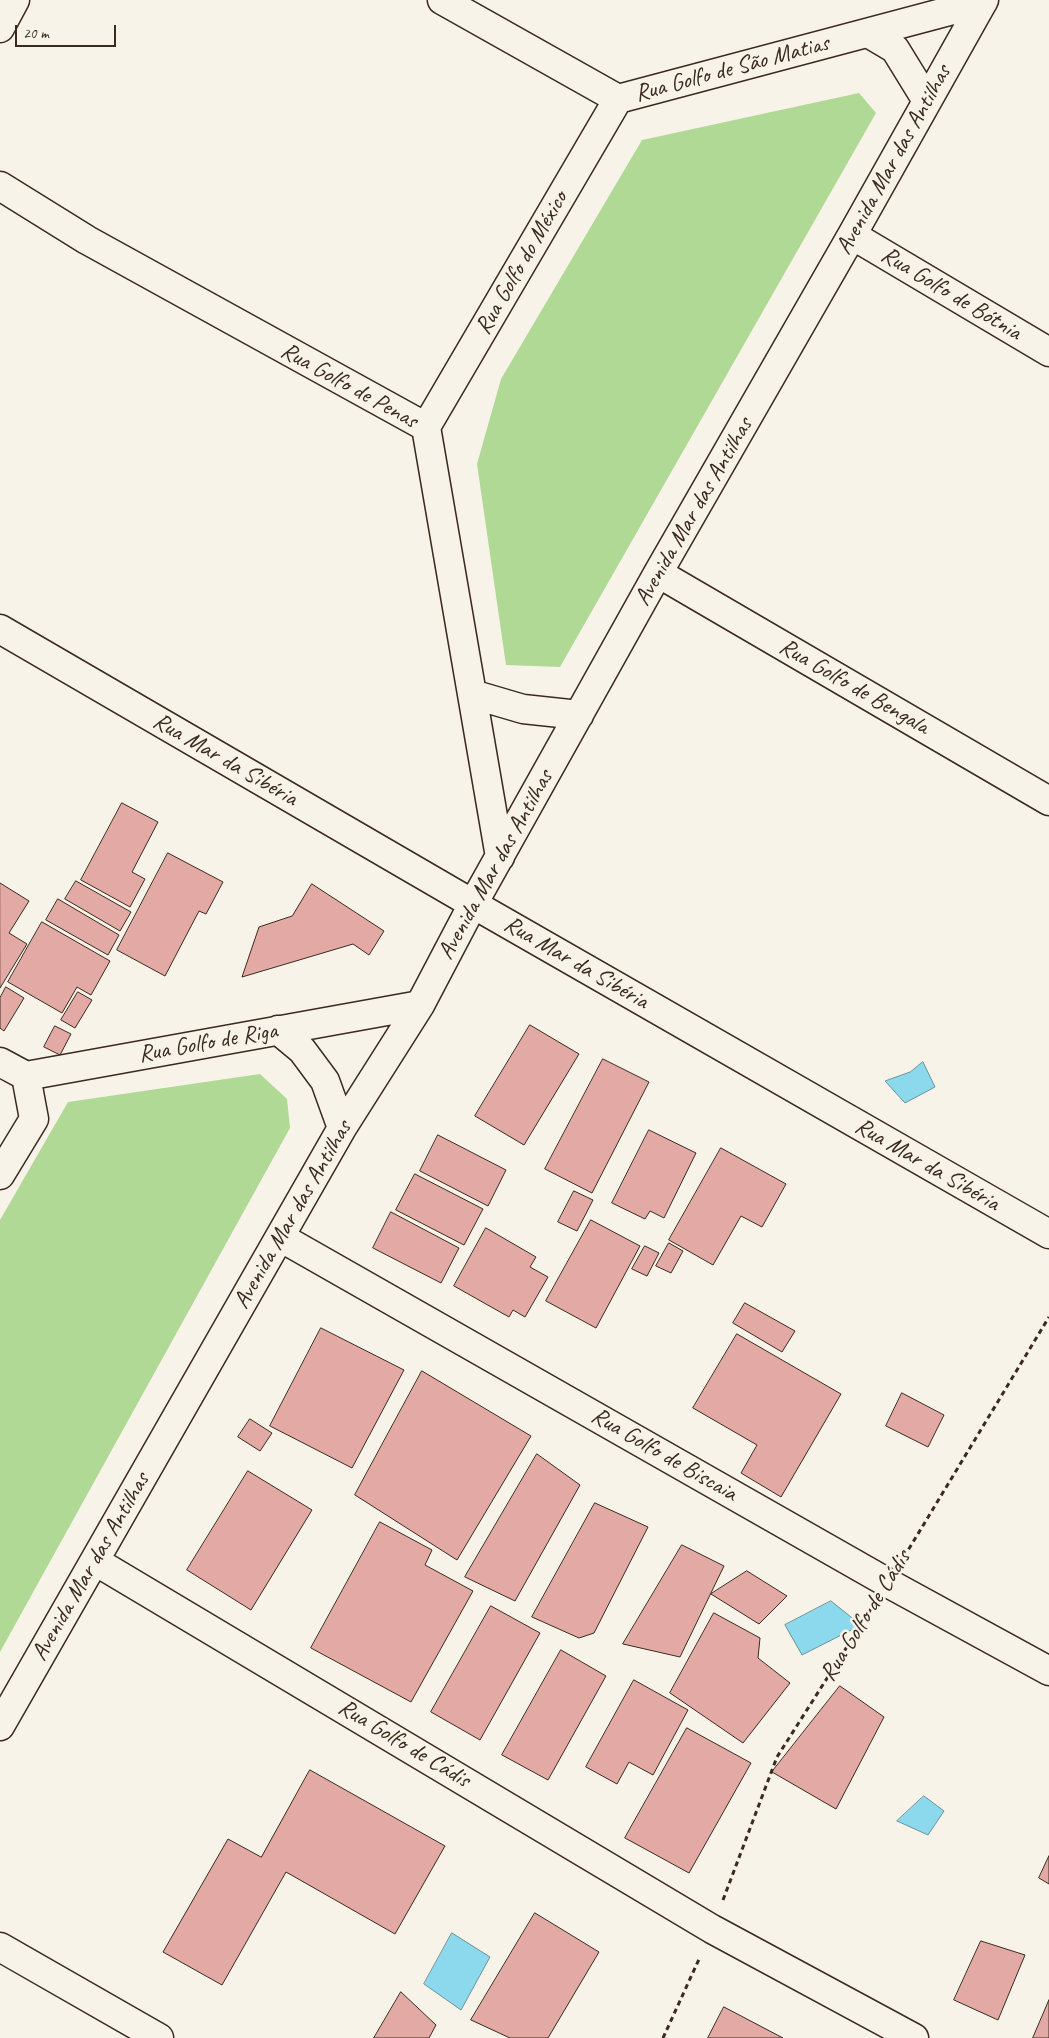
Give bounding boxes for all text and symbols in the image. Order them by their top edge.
scale bar [18,15,119,47]
text: 20 m [23,24,49,43]
street label: Rua Golfo de São Matias [632,29,832,109]
street label: Avenida Mar das Antilhas [830,60,958,260]
street label: Rua Golfo do México [469,186,575,340]
street label: Rua Golfo de Bótnia [876,241,1026,347]
street label: Rua Golfo de Penas [276,337,422,435]
street label: Avenida Mar das Antilhas [628,413,760,611]
street label: Rua Golfo de Bengala [774,632,934,742]
street label: Rua Mar da Sibéria [148,707,302,813]
street label: Avenida Mar das Antilhas [432,765,560,965]
street label: Rua Mar da Sibéria [499,910,653,1016]
street label: Rua Golfo de Riga [136,1017,280,1069]
street label: Rua Mar da Sibéria [850,1112,1004,1218]
street label: Avenida Mar das Antilhas [227,1116,359,1314]
street label: Rua Golfo de Biscaia [586,1402,742,1508]
street label: Avenida Mar das Antilhas [25,1468,157,1666]
street label: Rua Golfo de Cádis [814,1545,918,1687]
street label: Rua Golfo de Cádis [333,1693,475,1795]

